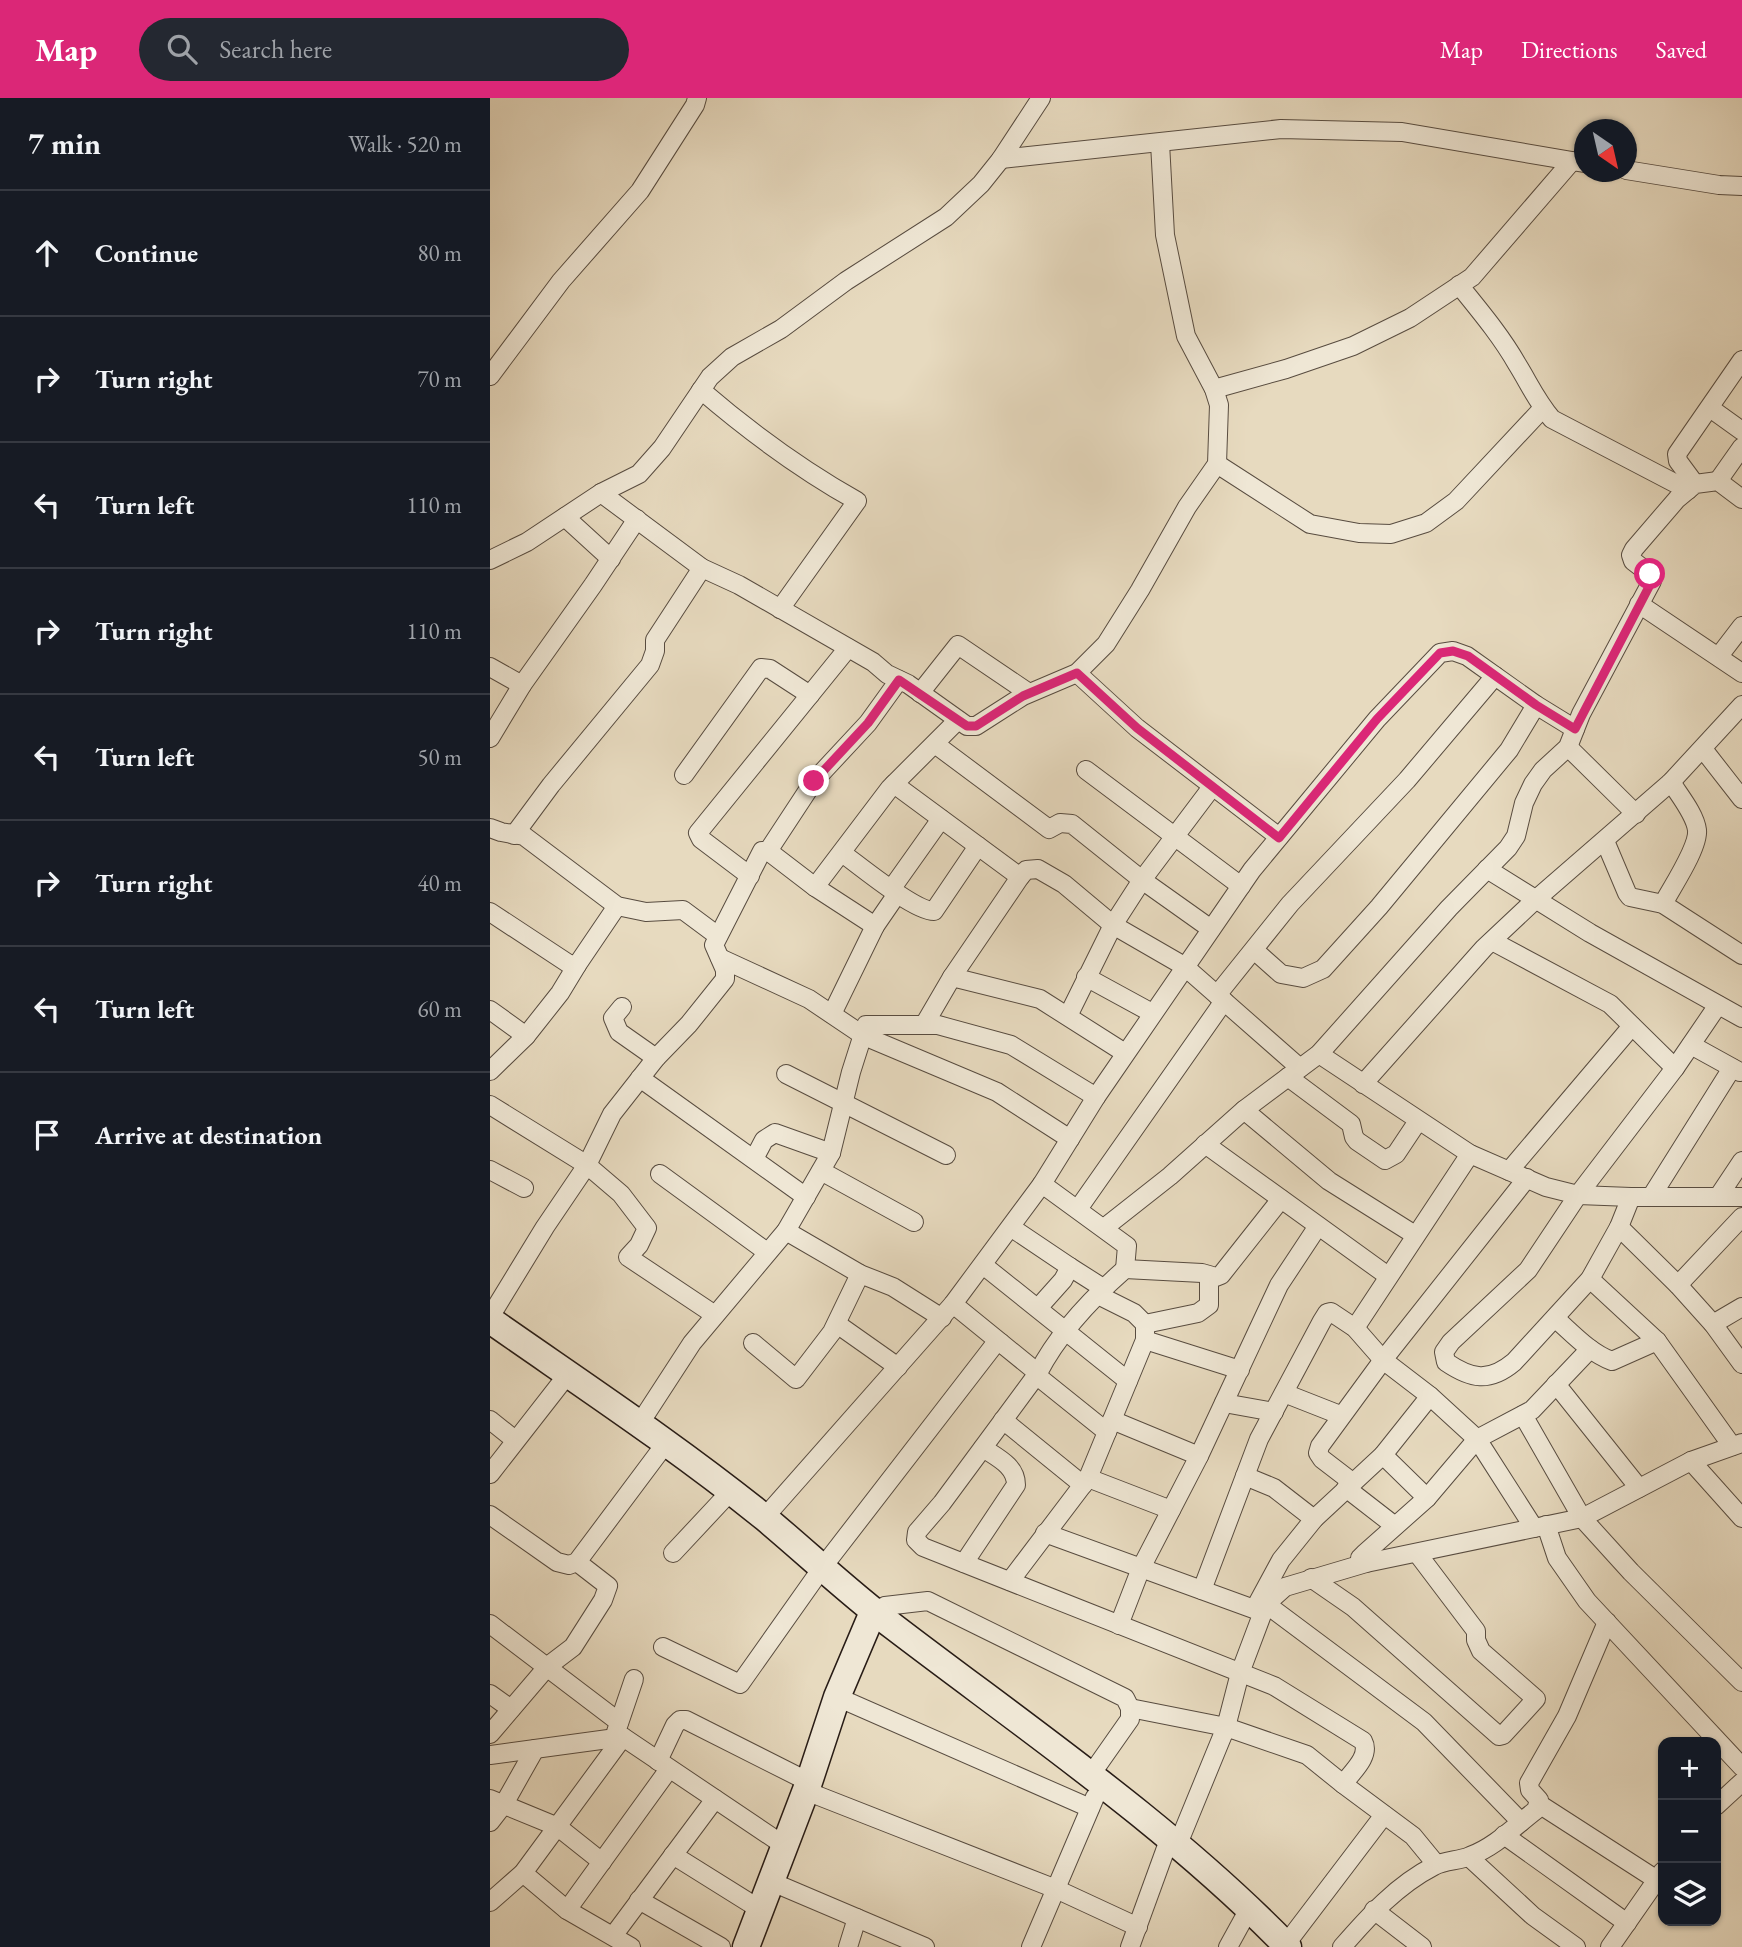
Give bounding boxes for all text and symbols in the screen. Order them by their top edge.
search box [139,18,629,81]
text: Map [35,28,97,71]
icon: search [163,30,201,68]
text: Search here [219,32,332,66]
text: Map [1440,34,1483,65]
text: Directions [1521,34,1618,65]
text: Saved [1656,34,1707,65]
north arrow [1574,119,1637,182]
text: 7 min [28,124,101,163]
text: Walk · 520 m [348,129,462,159]
icon: ahead [28,234,66,272]
text: Continue [95,236,198,270]
text: 80 m [417,238,462,268]
icon: right [28,360,66,398]
text: Turn right [95,362,213,396]
text: 70 m [417,364,462,394]
icon: left [28,486,66,524]
text: Turn left [95,488,194,522]
text: 110 m [406,490,462,520]
route start [1634,558,1665,589]
icon: right [28,612,66,650]
text: Turn right [95,614,213,648]
text: 110 m [406,616,462,646]
icon: left [28,738,66,776]
text: Turn left [95,740,194,774]
text: 50 m [417,742,462,772]
route end [798,765,829,796]
icon: right [28,864,66,902]
text: Turn right [95,866,213,900]
text: 40 m [417,868,462,898]
icon: left [28,990,66,1028]
text: Turn left [95,992,194,1026]
text: 60 m [417,994,462,1024]
icon: arrive [28,1116,66,1154]
text: Arrive at destination [95,1118,322,1152]
map controls [1658,1737,1721,1926]
button: + [1658,1737,1721,1800]
button: − [1658,1800,1721,1863]
button: layers [1658,1863,1721,1926]

